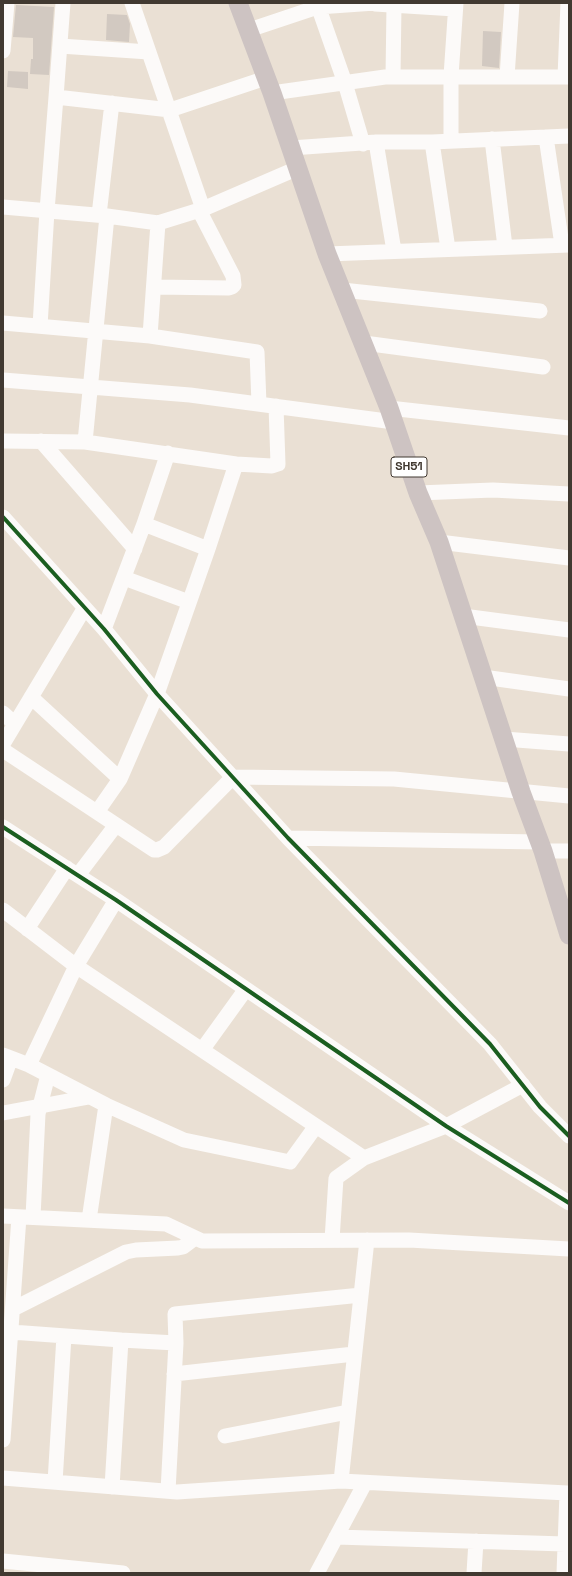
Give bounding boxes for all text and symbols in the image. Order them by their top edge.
road number: SH51 [391,457,427,477]

